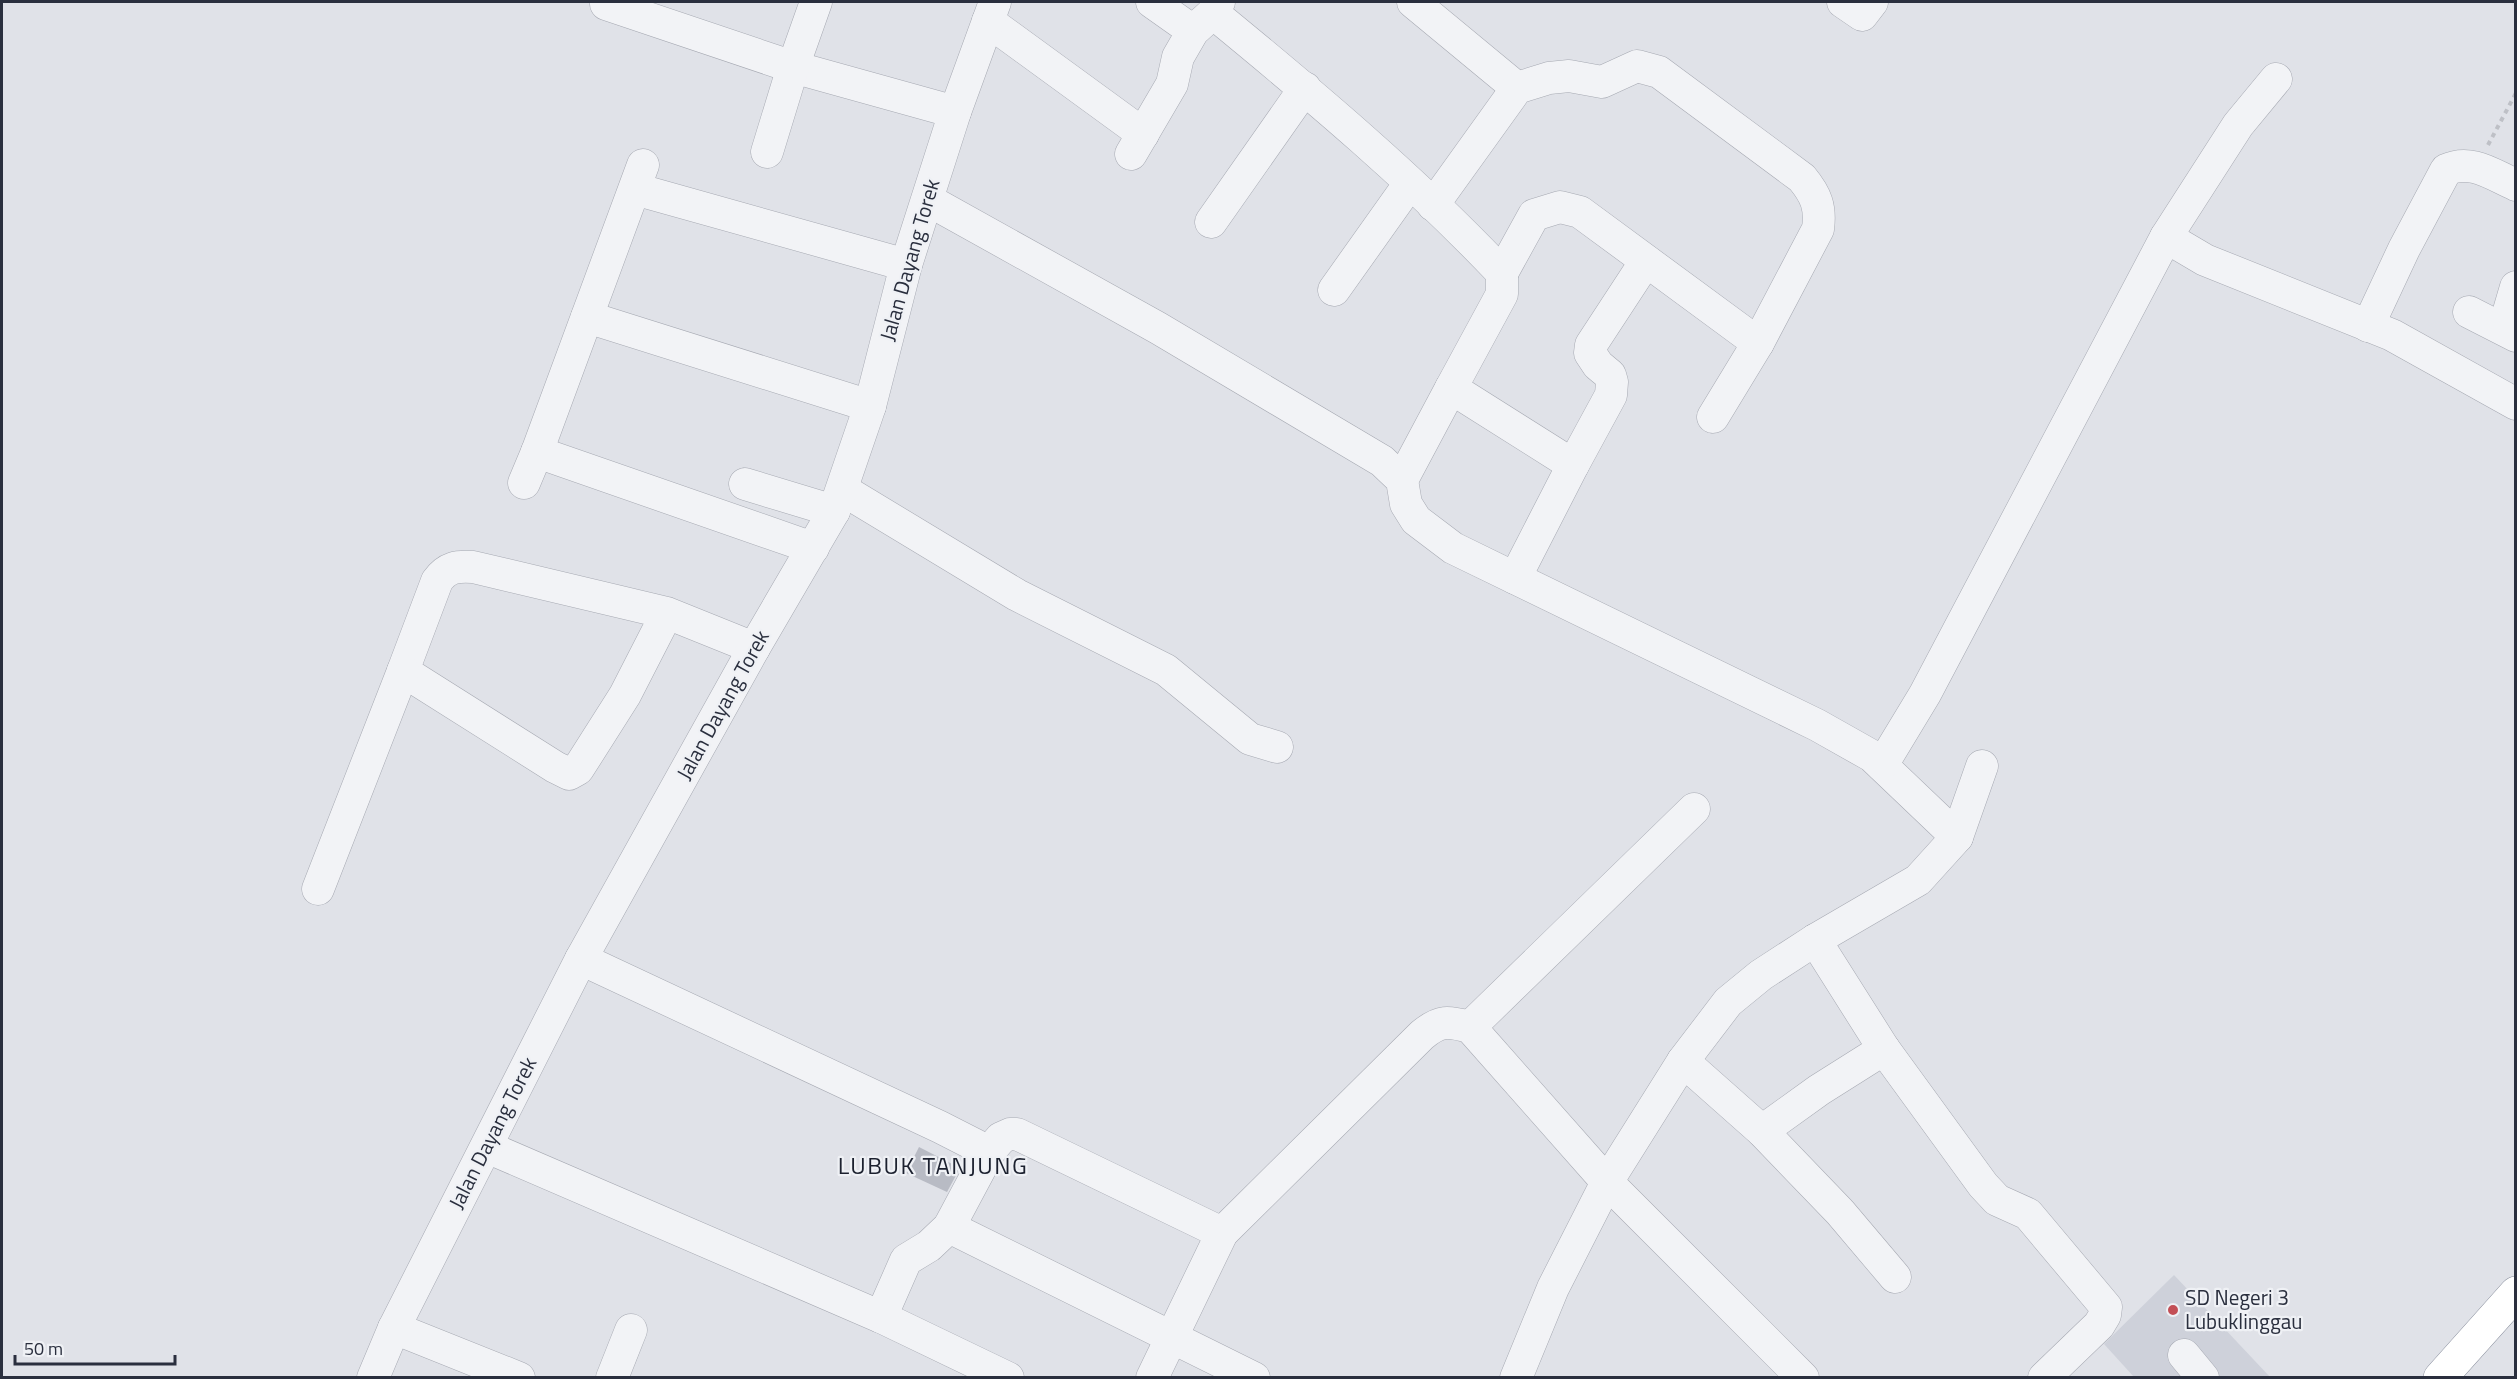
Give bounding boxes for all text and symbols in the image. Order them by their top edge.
street label: Jalan Dayang Torek [871,175,947,344]
street label: Jalan Dayang Torek [668,624,777,785]
street label: Jalan Dayang Torek [440,1051,544,1214]
district label: LUBUK TANJUNG [838,1147,1028,1183]
place label: SD Negeri 3 Lubuklinggau [2185,1281,2302,1337]
marker: SD Negeri 3 Lubuklinggau [2166,1303,2180,1317]
scale bar [15,1328,176,1366]
text: 50 m [24,1335,63,1362]

